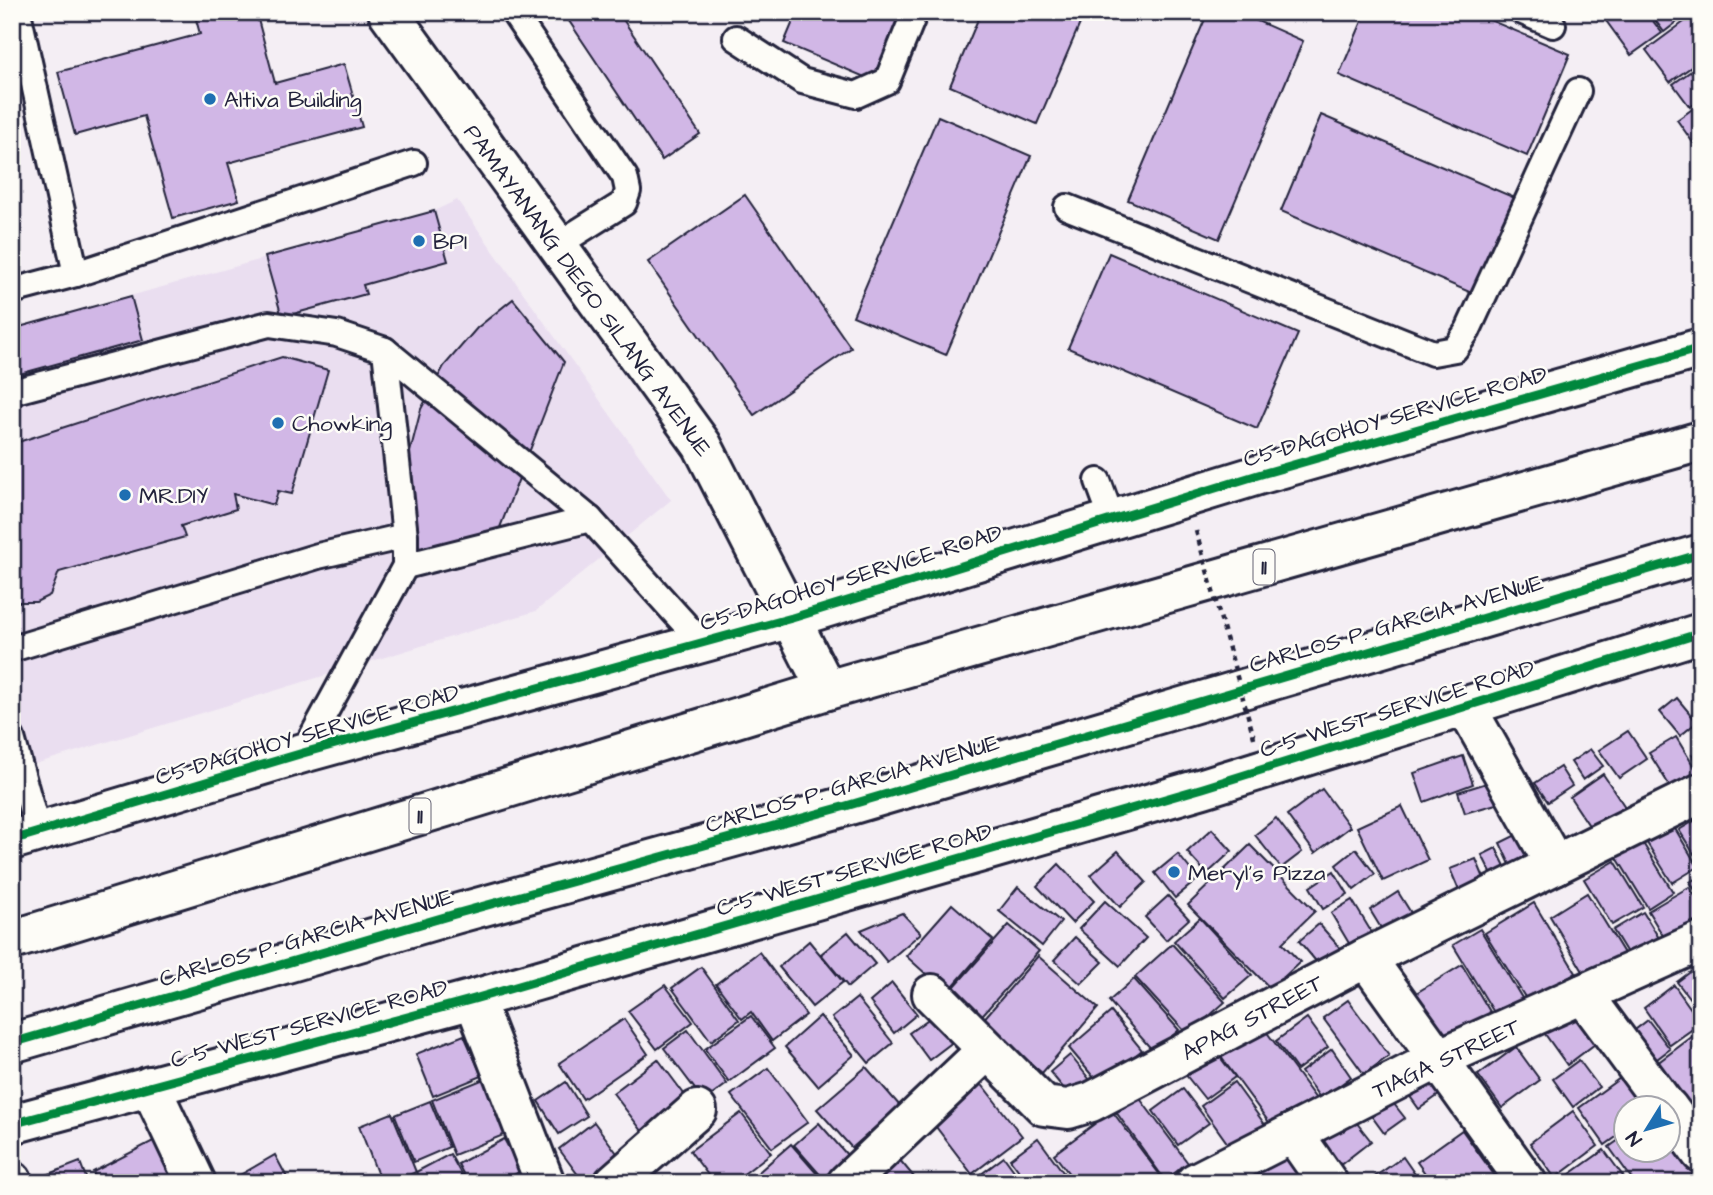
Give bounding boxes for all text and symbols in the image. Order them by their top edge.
place label: Altiva Building [224,84,362,117]
marker: Altiva Building [202,91,218,107]
street label: PAMAYANANG DIEGO SILANG AVENUE [456,118,719,464]
place label: BPI [433,226,468,258]
marker: BPI [411,233,427,249]
street label: C5-DAGOHOY SERVICE ROAD [1240,358,1551,476]
place label: Chowking [292,408,392,441]
marker: Chowking [270,415,286,431]
place label: MR.DIY [139,480,208,512]
marker: MR.DIY [117,487,133,503]
street label: C5-DAGOHOY SERVICE ROAD [696,517,1007,639]
road number: 11 [1254,550,1274,584]
street label: CARLOS P. GARCIA AVENUE [1246,567,1547,681]
street label: C-5 WEST SERVICE ROAD [1256,652,1539,766]
street label: C5-DAGOHOY SERVICE ROAD [152,676,463,794]
street label: CARLOS P. GARCIA AVENUE [702,727,1003,841]
road number: 11 [410,798,430,834]
street label: C-5 WEST SERVICE ROAD [713,815,996,925]
place label: Meryl's Pizza [1188,857,1326,890]
marker: Meryl's Pizza [1166,864,1182,880]
street label: CARLOS P. GARCIA AVENUE [156,881,457,995]
street label: APAG STREET [1176,967,1330,1069]
street label: C-5 WEST SERVICE ROAD [167,972,451,1076]
street label: TIAGA STREET [1367,1010,1526,1107]
north arrow [1612,1094,1682,1164]
text: N [1620,1125,1649,1151]

